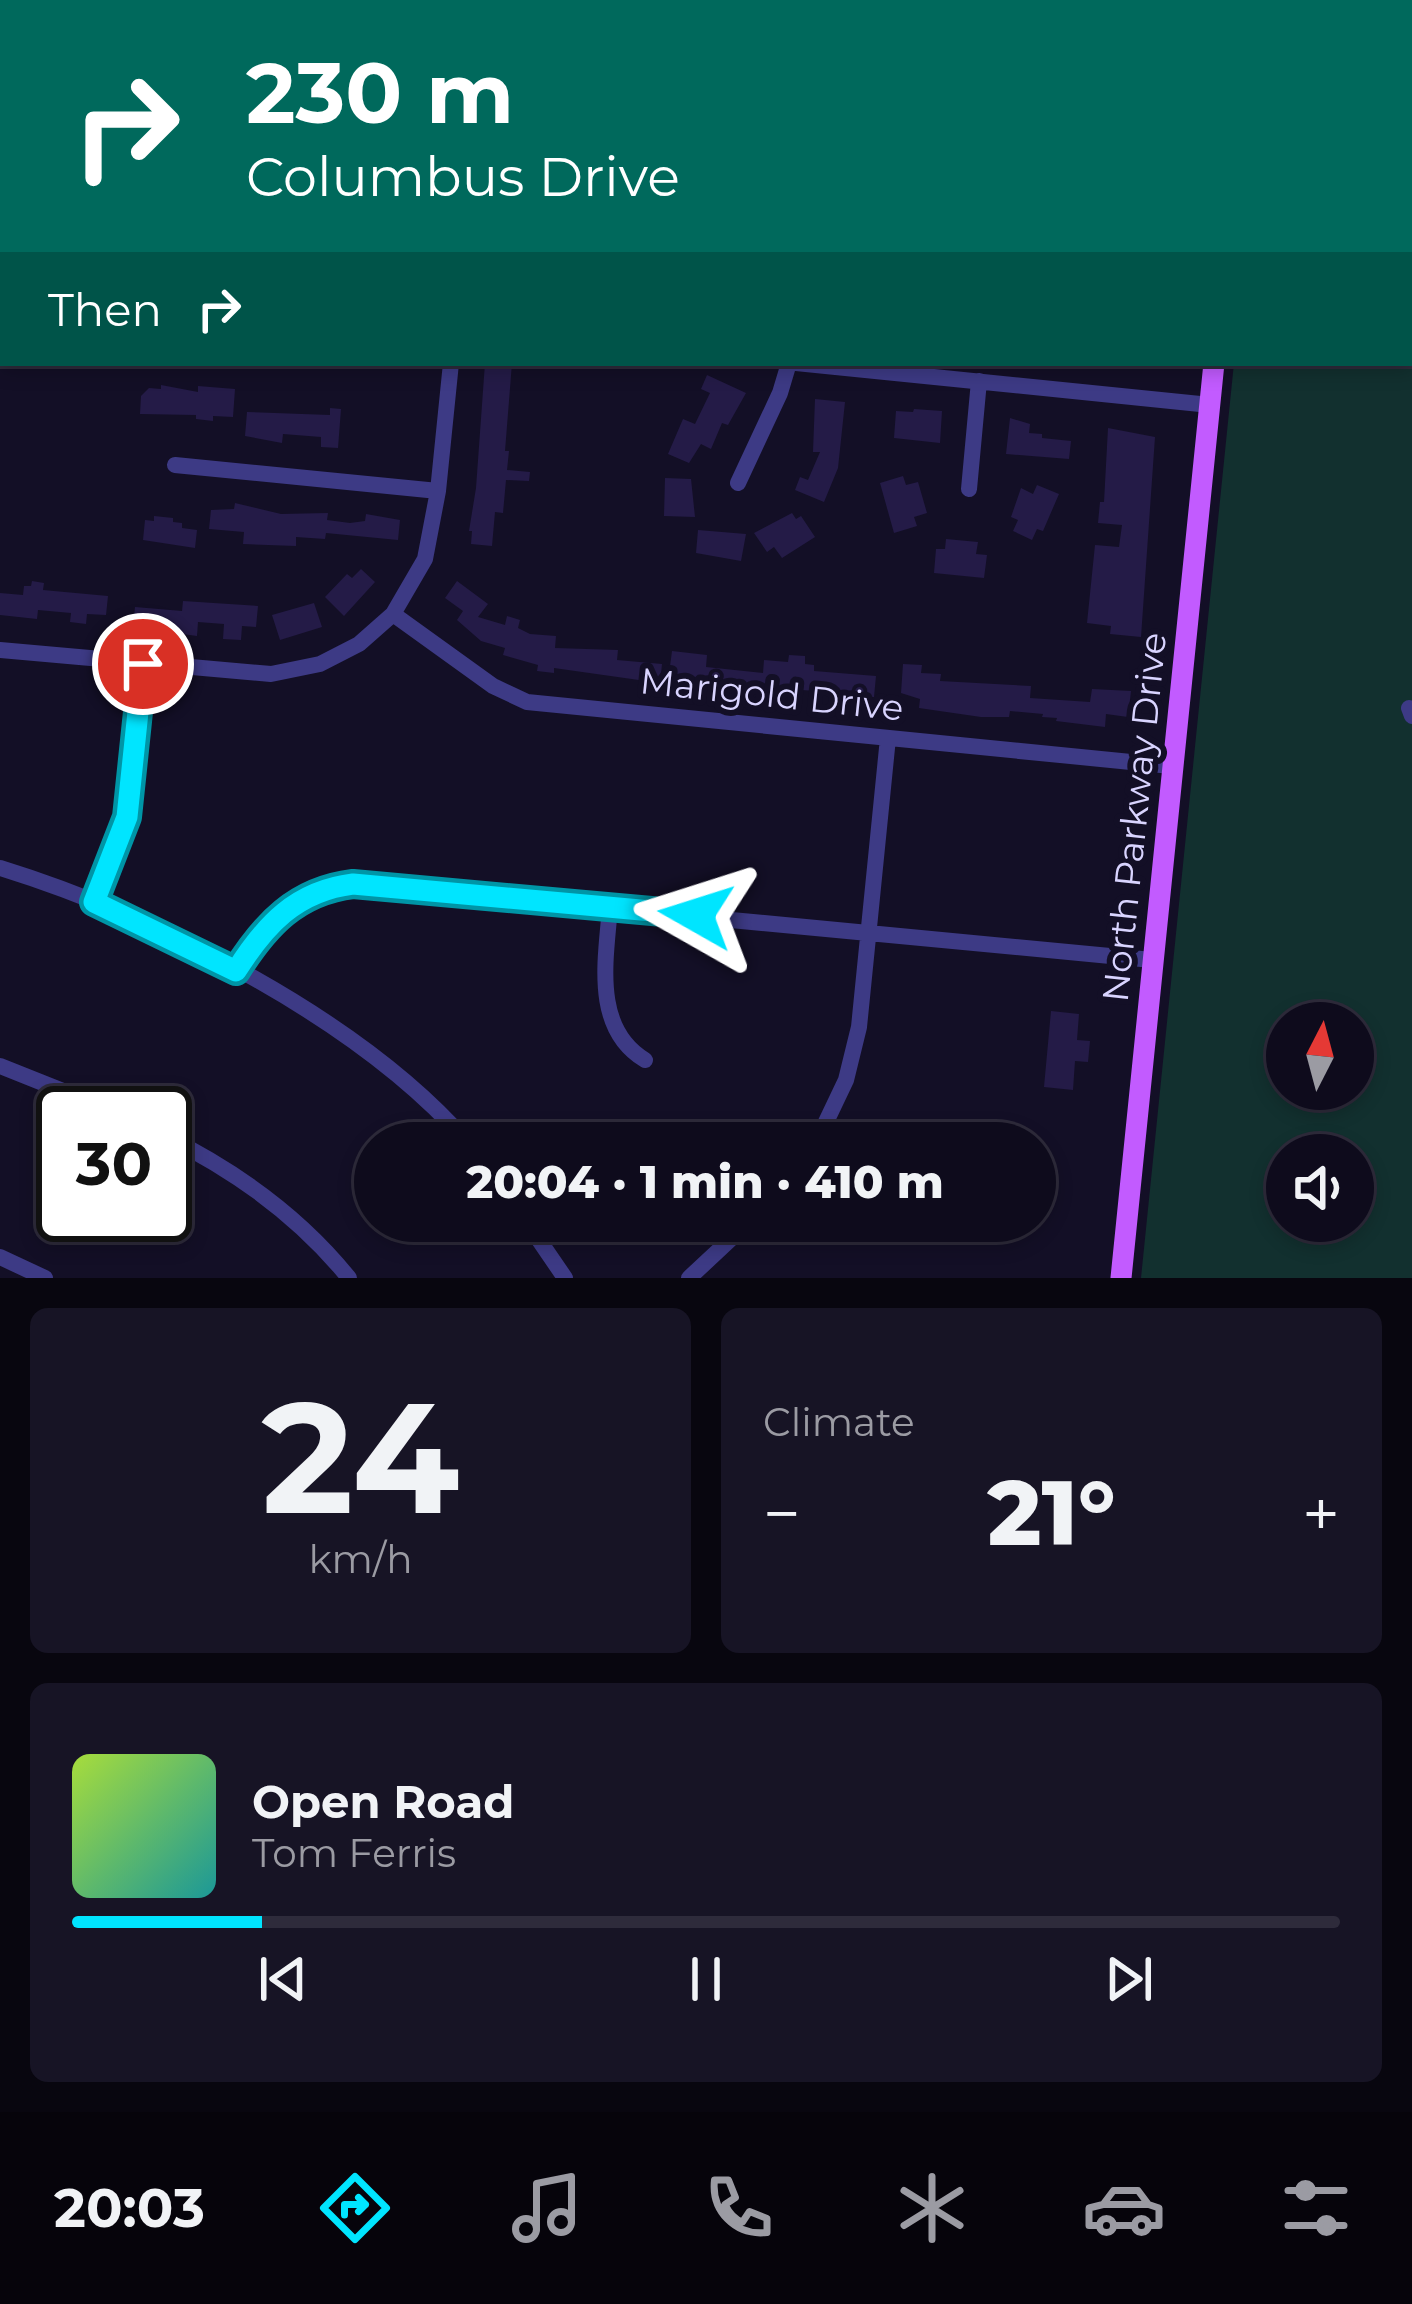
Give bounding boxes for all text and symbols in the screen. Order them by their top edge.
text: 230 m [246,42,514,144]
icon: right [48,48,204,204]
text: Columbus Drive [246,144,680,210]
icon: right [186,276,252,342]
text: Then [48,282,162,337]
pin [92,613,194,715]
street label: North Parkway Drive [1093,630,1175,1004]
icon: arrive [110,631,176,697]
street label: Marigold Drive [638,658,906,730]
position arrow [633,852,759,978]
north arrow [1266,1002,1374,1110]
map controls [1266,1002,1374,1242]
speed limit sign: 30 [36,1086,192,1242]
button: sound [1266,1134,1374,1242]
text: 20:04 · 1 min · 410 m [466,1154,944,1209]
text: 24 [262,1362,459,1552]
text: Climate [763,1398,915,1446]
text: 21° [988,1458,1115,1568]
text: − [763,1473,801,1554]
text: + [1302,1473,1340,1554]
text: km/h [308,1535,413,1583]
text: Open Road [252,1774,514,1829]
text: Tom Ferris [252,1829,456,1877]
icon: previous [250,1946,316,2012]
icon: pause [673,1946,739,2012]
icon: next [1096,1946,1162,2012]
icon: directions [313,2166,397,2250]
icon: music [505,2166,589,2250]
icon: phone [697,2166,781,2250]
icon: climate [890,2166,974,2250]
icon: car [1082,2166,1166,2250]
icon: filters [1274,2166,1358,2250]
text: 20:03 [54,2175,205,2241]

